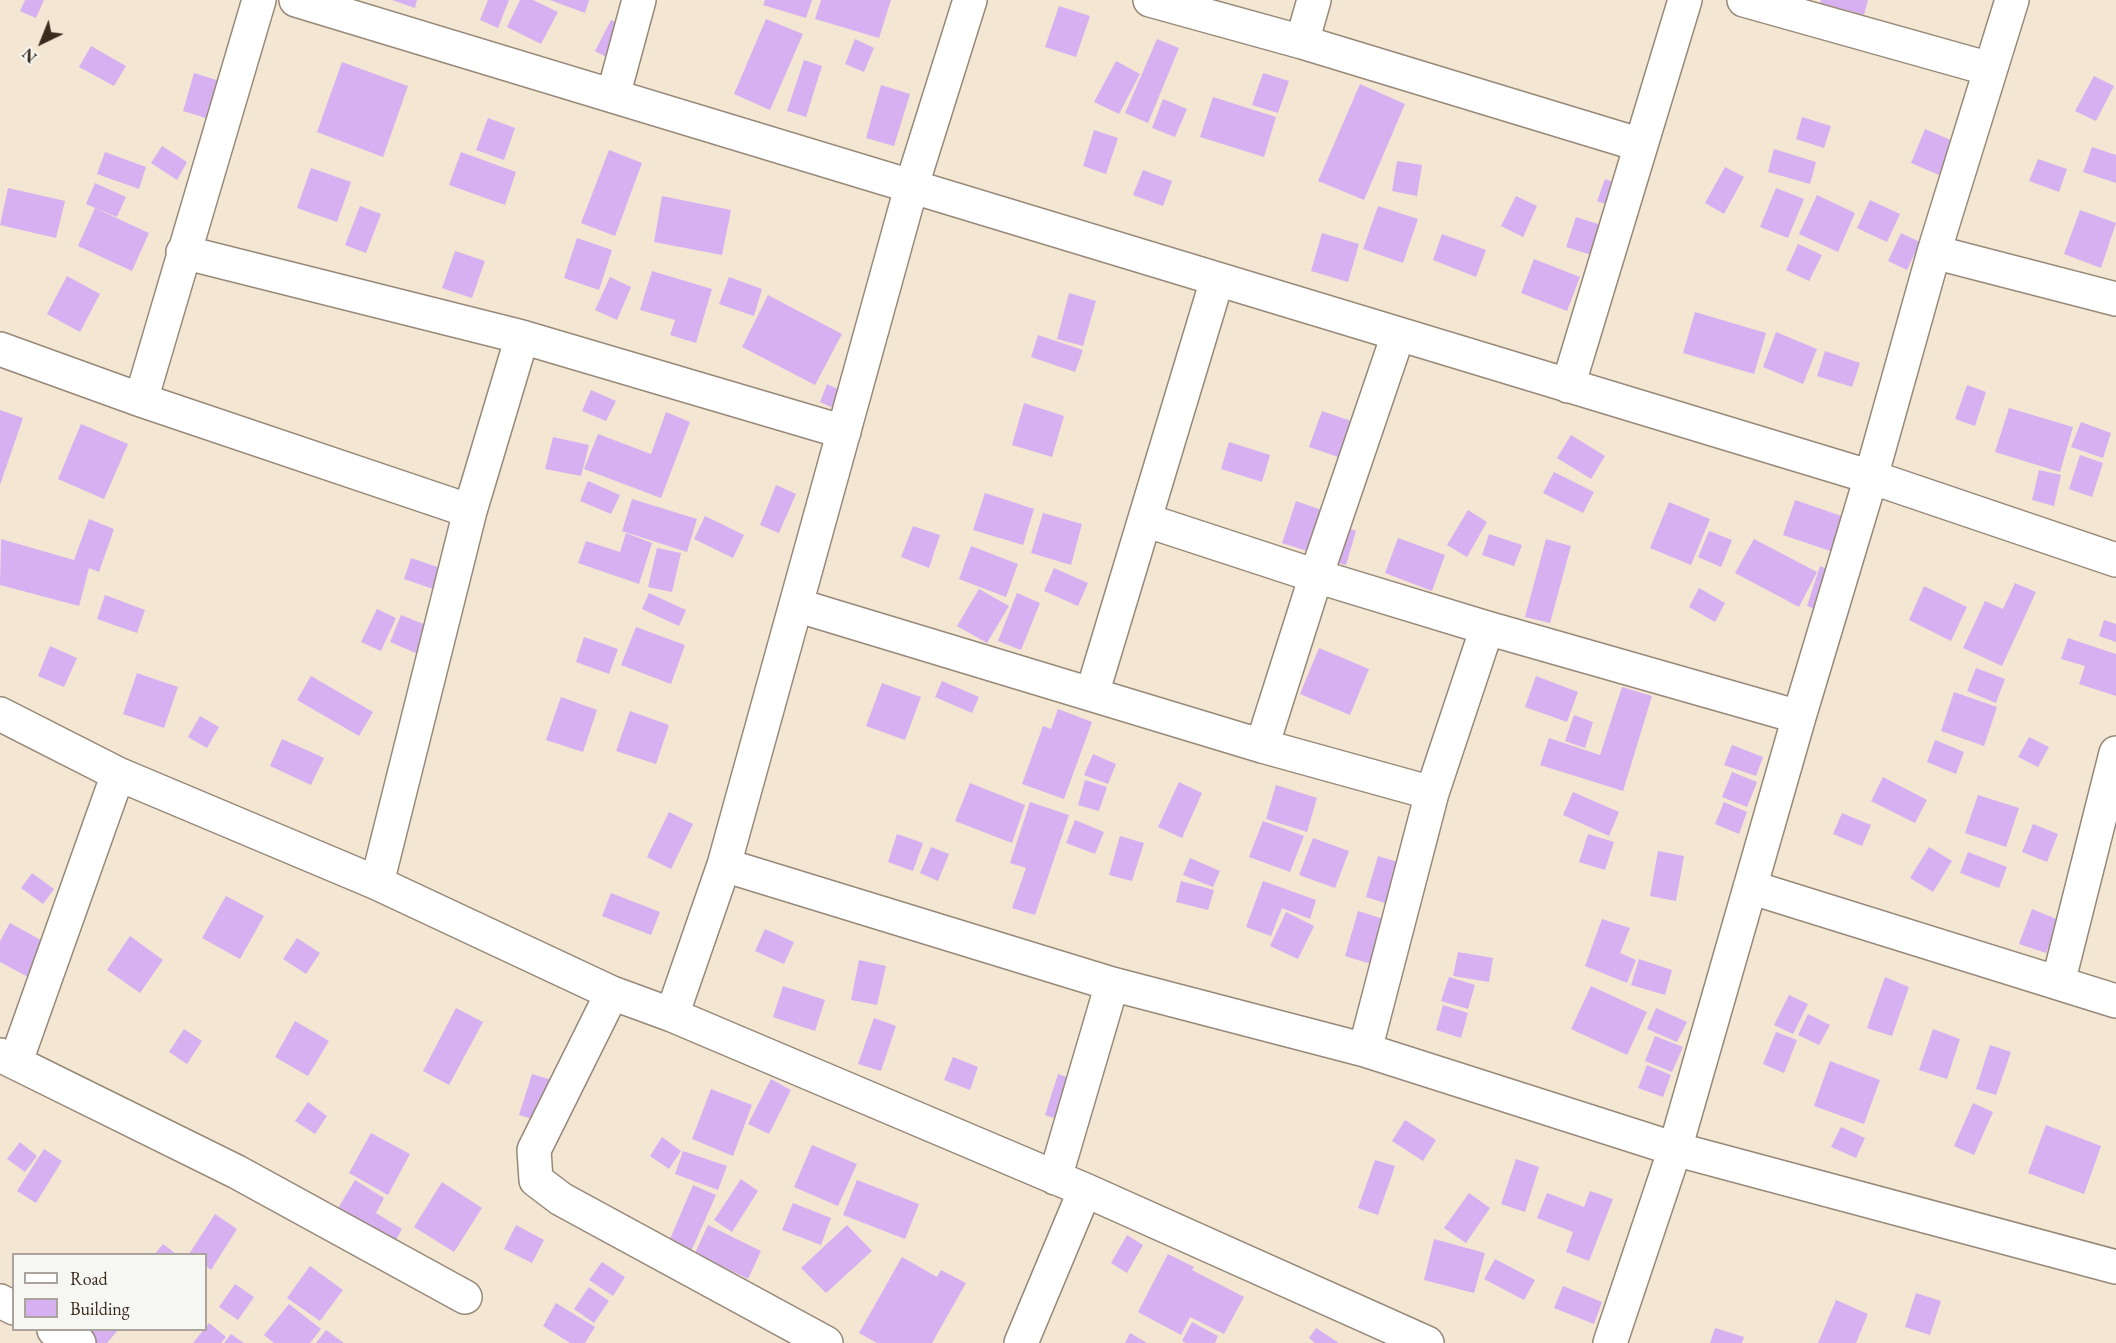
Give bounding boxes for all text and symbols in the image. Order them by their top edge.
north arrow [12,12,72,72]
text: N [17,43,41,68]
legend [12,1253,207,1331]
text: Road [70,1267,108,1290]
text: Building [70,1297,130,1320]

